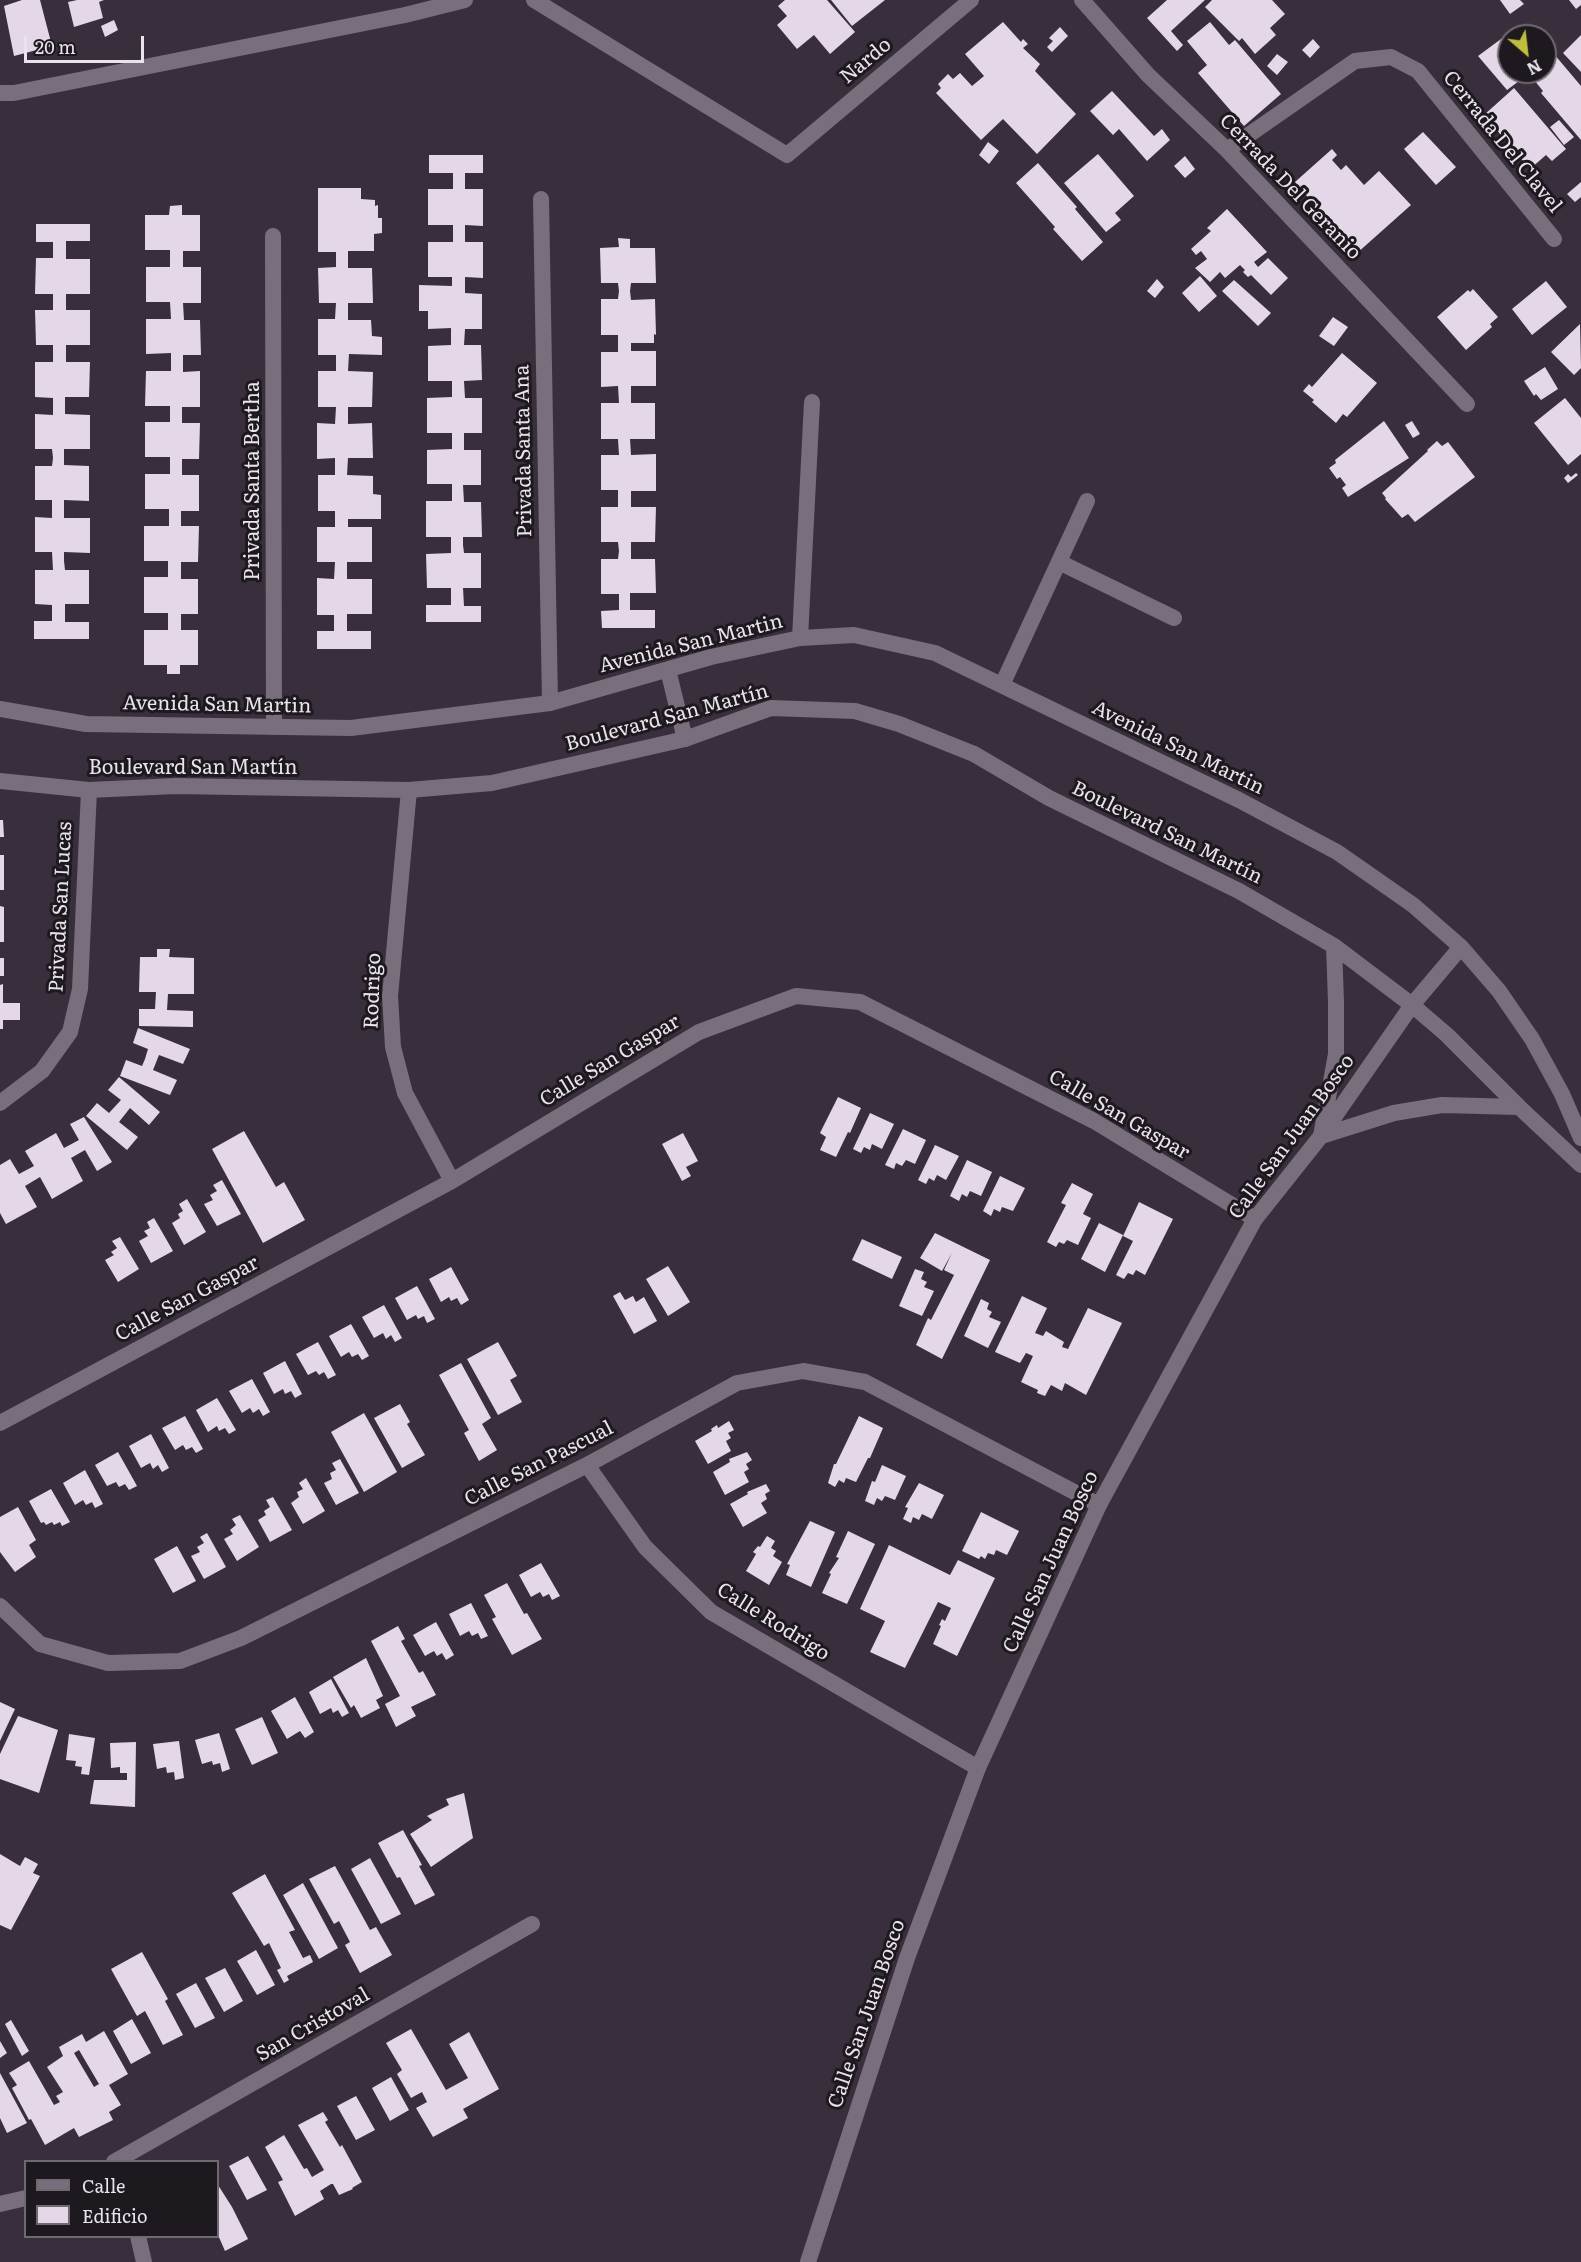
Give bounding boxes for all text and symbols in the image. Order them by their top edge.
scale bar [27,24,147,62]
north arrow [1497,24,1557,84]
text: 20 m [35,33,76,60]
street label: Nardo [836,33,896,89]
text: N [1523,54,1546,82]
street label: Cerrada Del Clavel [1437,66,1567,218]
street label: Cerrada Del Geranio [1214,109,1366,265]
street label: Privada Santa Ana [510,364,538,538]
street label: Privada Santa Bertha [241,381,265,581]
street label: Avenida San Martin [597,610,785,678]
street label: Boulevard San Martín [563,679,771,757]
street label: Avenida San Martin [123,691,311,719]
street label: Avenida San Martin [1088,696,1268,800]
street label: Boulevard San Martín [89,756,297,780]
street label: Boulevard San Martín [1068,776,1266,890]
street label: Privada San Lucas [45,821,77,993]
street label: Rodrigo [360,952,386,1030]
street label: Calle San Gaspar [536,1010,684,1112]
street label: Calle San Juan Bosco [1224,1050,1360,1224]
street label: Calle San Gaspar [1044,1065,1194,1165]
street label: Calle San Gaspar [111,1251,263,1347]
street label: Calle San Pascual [461,1416,617,1512]
street label: Calle San Juan Bosco [998,1467,1104,1657]
street label: Calle Rodrigo [712,1578,834,1666]
street label: Calle San Juan Bosco [823,1916,911,2112]
street label: San Cristoval [252,1983,374,2067]
legend [24,2160,219,2238]
text: Calle [82,2172,125,2199]
text: Edificio [82,2202,148,2229]

